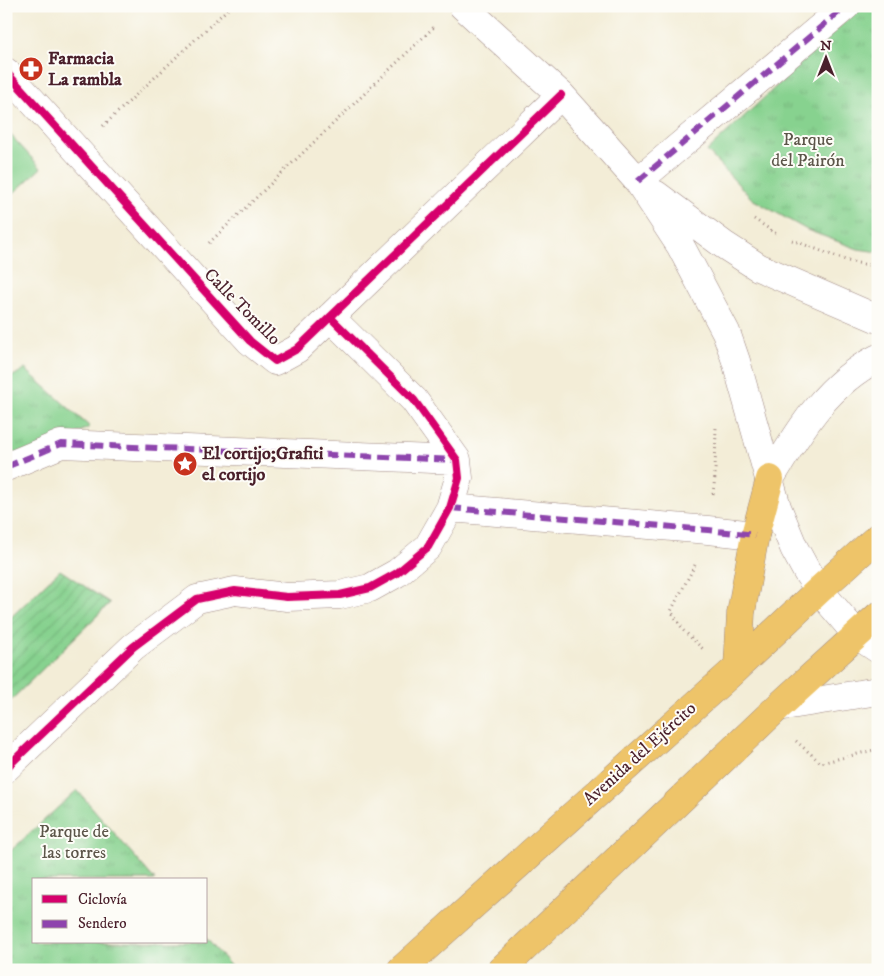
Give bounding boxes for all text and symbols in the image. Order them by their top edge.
north arrow [802,32,852,82]
text: N [820,37,832,55]
place label: Farmacia La rambla [48,48,122,91]
pharmacy icon: Farmacia La rambla [18,56,44,82]
park label: Parque del Pairón [771,129,845,172]
street label: Calle Tomillo [199,264,285,350]
place label: El cortijo;Grafiti el cortijo [202,443,324,486]
place icon: El cortijo;Grafiti el cortijo [172,451,198,477]
street label: Avenida del Ejército [579,697,701,811]
park label: Parque de las torres [39,821,109,864]
legend [32,878,208,944]
text: Ciclovía [78,890,127,909]
text: Sendero [78,914,126,933]

